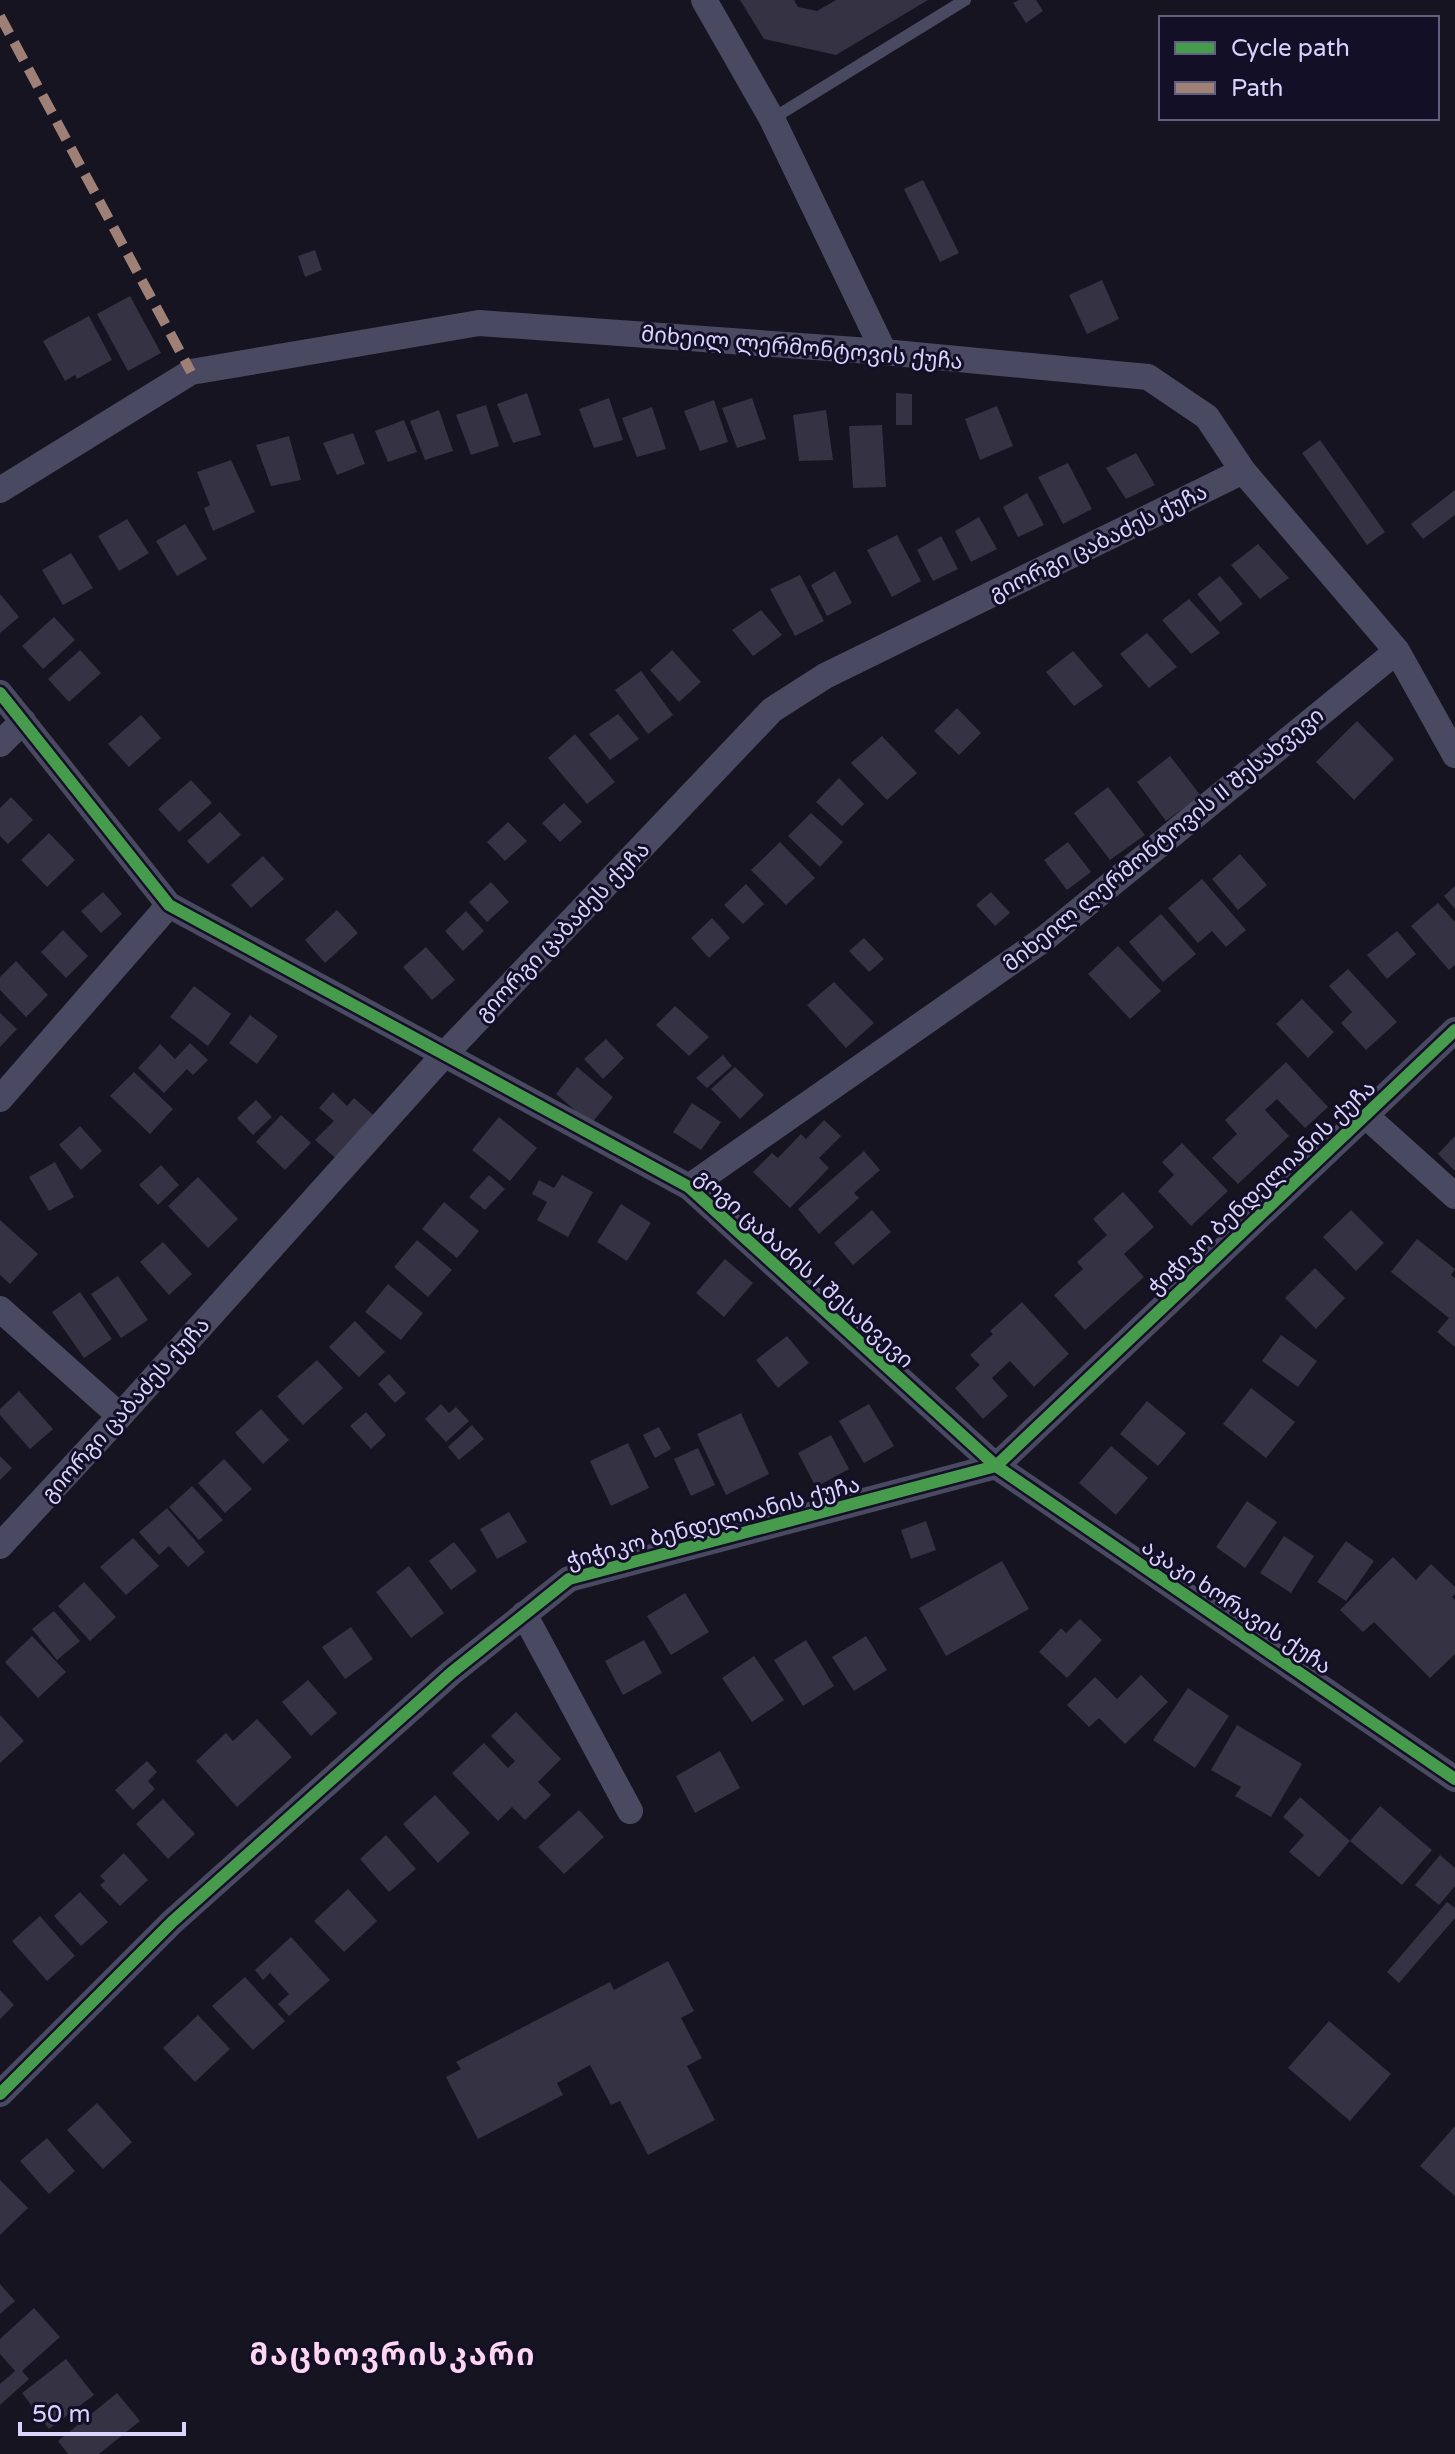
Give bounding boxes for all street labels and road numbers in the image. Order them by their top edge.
street label: მიხეილ ლერმონტოვის ქუჩა [640,321,964,375]
street label: გიორგი ცაბაძეს ქუჩა [985,479,1212,607]
street label: მიხეილ ლერმონტოვის II შესახვევი [998,702,1329,977]
street label: გიორგი ცაბაძეს ქუჩა [470,837,655,1027]
street label: ჭიჭიკო ბენდელიანის ქუჩა [1142,1075,1381,1300]
street label: გოგი ცაბაძის I შესახვევი [690,1164,919,1374]
street label: გიორგი ცაბაძეს ქუჩა [36,1312,215,1507]
street label: ჭიჭიკო ბენდელიანის ქუჩა [564,1471,863,1575]
street label: აკაკი ხორავის ქუჩა [1137,1534,1336,1680]

